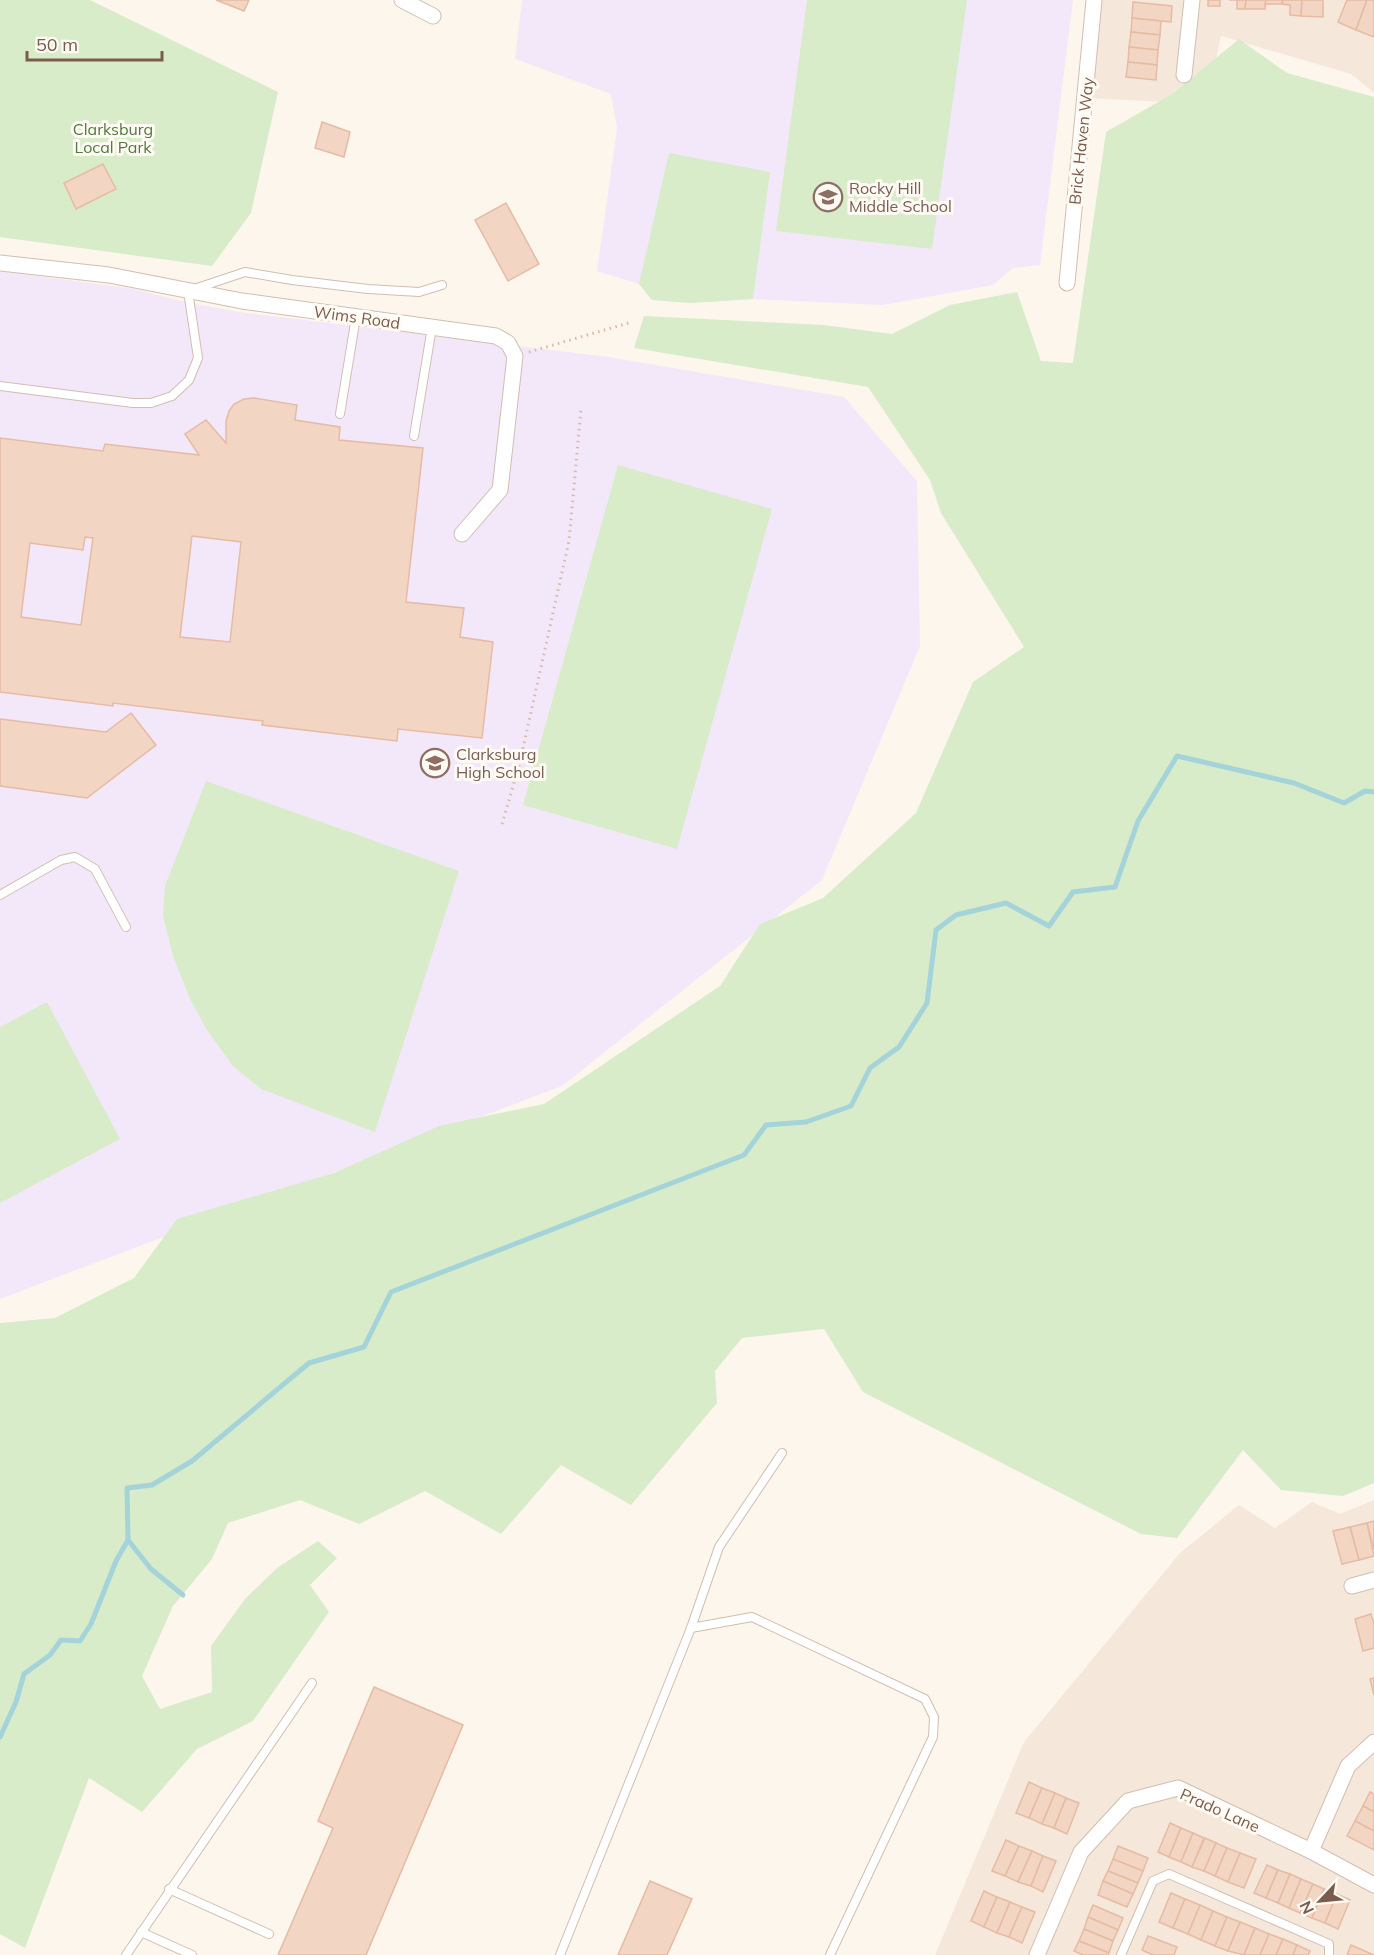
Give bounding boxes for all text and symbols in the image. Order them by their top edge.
scale bar [27,24,162,62]
text: 50 m [36,33,78,56]
street label: Brick Haven Way [1064,76,1098,206]
park label: Clarksburg Local Park [73,119,153,157]
place label: Rocky Hill Middle School [849,178,952,216]
school or university icon: Rocky Hill Middle School [812,181,844,213]
street label: Wims Road [313,301,401,333]
place label: Clarksburg High School [456,744,545,782]
school or university icon: Clarksburg High School [419,747,451,779]
street label: Prado Lane [1177,1784,1263,1836]
north arrow [1290,1871,1350,1931]
text: N [1295,1898,1318,1917]

